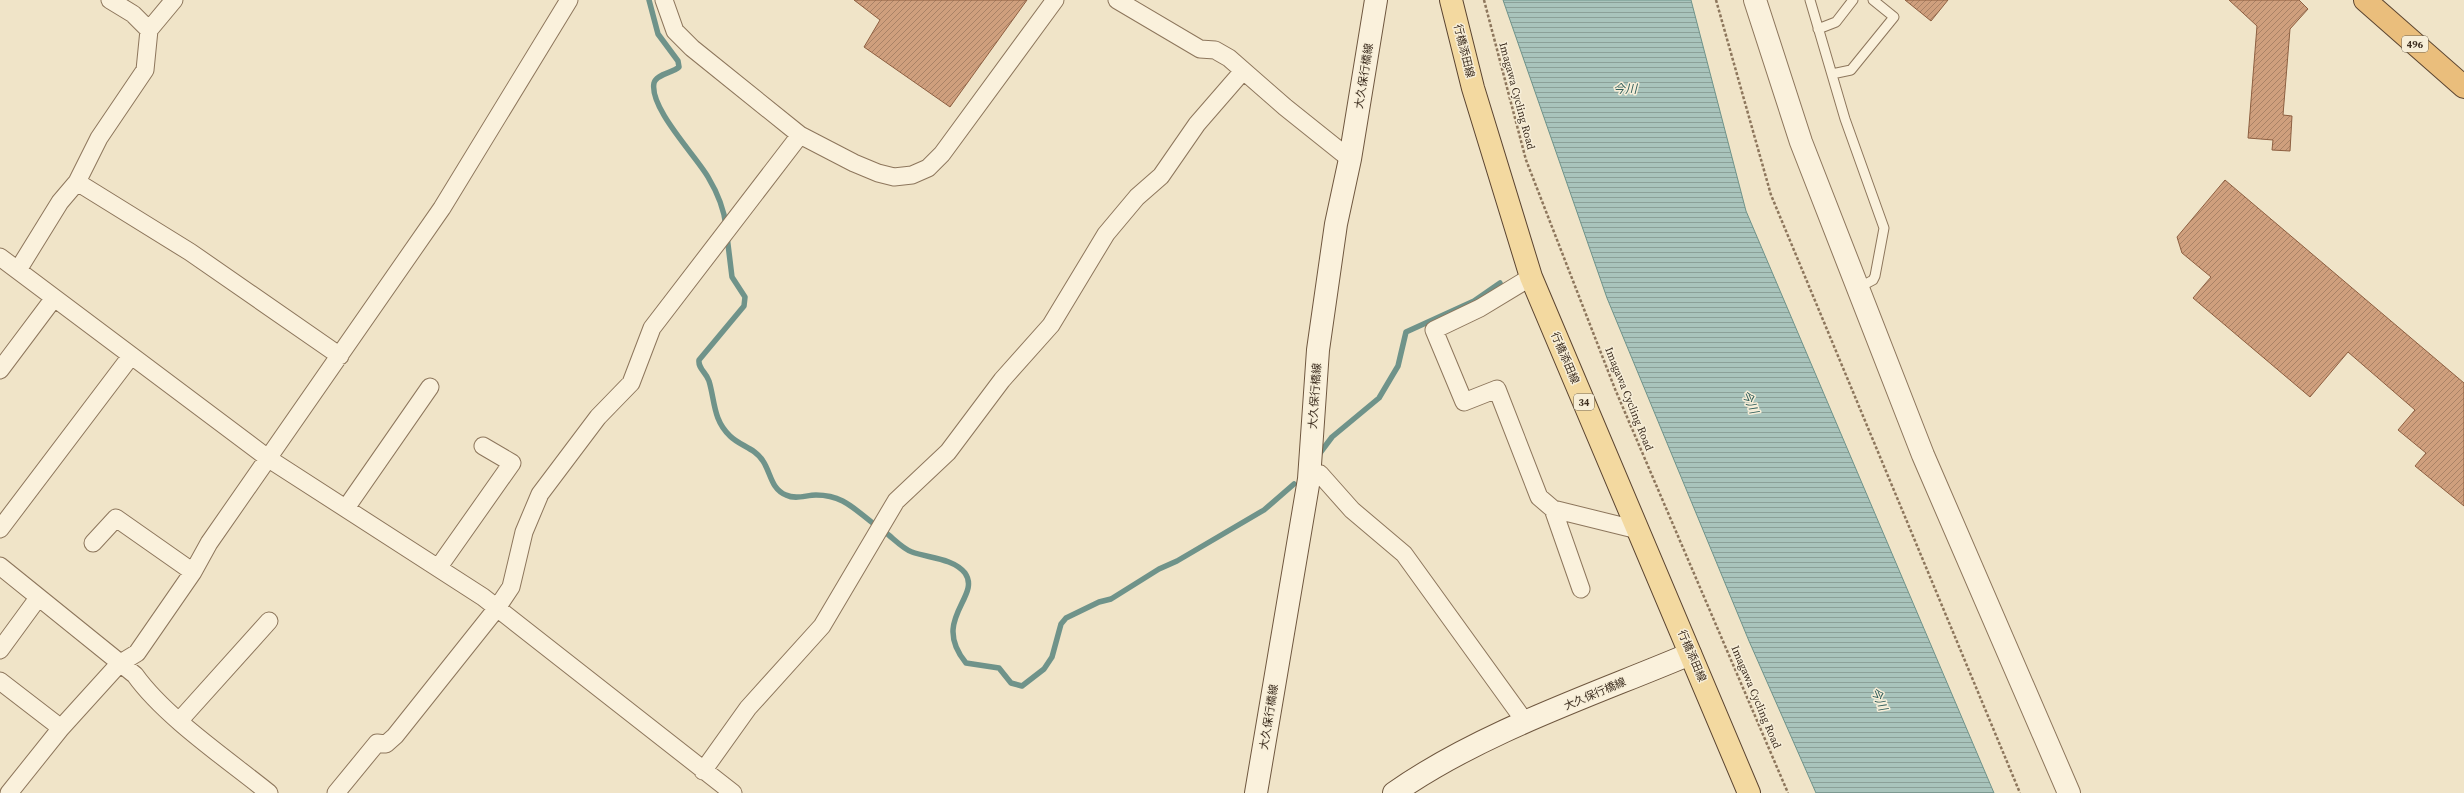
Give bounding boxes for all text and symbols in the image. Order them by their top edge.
street label: 行橋添田線 [1450,23,1478,79]
road number: 496 [2402,36,2428,52]
street label: Imagawa Cycling Road [1495,41,1539,152]
street label: 大久保行橋線 [1351,42,1377,110]
water label: 今川 [1613,81,1639,97]
street label: 行橋添田線 [1547,330,1583,386]
street label: Imagawa Cycling Road [1601,345,1657,454]
street label: 大久保行橋線 [1305,363,1325,429]
water label: 今川 [1738,388,1763,418]
road number: 34 [1574,394,1594,410]
street label: 行橋添田線 [1674,628,1710,684]
street label: Imagawa Cycling Road [1727,643,1785,752]
street label: 大久保行橋線 [1562,674,1628,714]
street label: 大久保行橋線 [1256,683,1282,751]
water label: 今川 [1867,685,1892,715]

